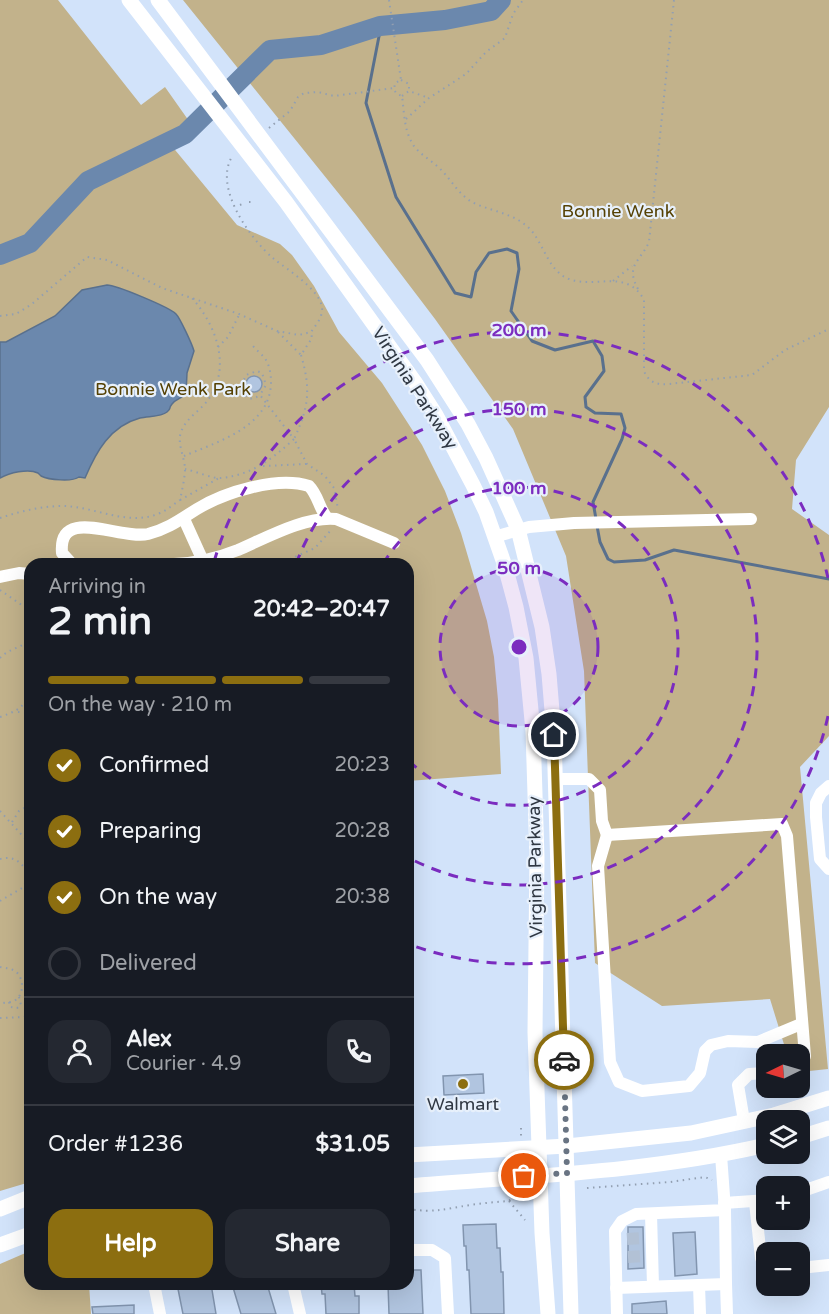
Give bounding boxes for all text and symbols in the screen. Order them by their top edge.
park label: Bonnie Wenk [562,200,675,222]
text: 200 m [491,319,547,341]
street label: Virginia Parkway [367,323,463,454]
park label: Bonnie Wenk Park [95,378,251,400]
text: 150 m [491,398,547,420]
text: 100 m [491,477,547,499]
text: 50 m [497,557,541,579]
text: Arriving in [48,575,146,599]
text: 20:42–20:47 [253,596,390,622]
text: 2 min [48,598,152,645]
centre of rings [509,637,529,657]
text: On the way · 210 m [48,693,232,717]
pin [528,709,579,760]
icon: home [537,718,570,751]
icon: check [48,749,81,782]
text: Confirmed [99,752,209,778]
text: 20:23 [335,753,390,777]
street label: Virginia Parkway [523,796,547,938]
icon: check [48,815,81,848]
text: Preparing [99,818,202,844]
text: 20:28 [335,819,390,843]
icon: check [48,881,81,914]
text: On the way [99,884,217,910]
text: 20:38 [335,885,390,909]
text: Delivered [99,950,197,976]
button: person [48,1020,111,1083]
button: phone [327,1020,390,1083]
text: Alex [126,1026,172,1052]
courier [534,1030,594,1090]
icon: car [548,1044,581,1077]
north arrow [756,1044,810,1098]
map controls [756,1044,810,1296]
text: Courier · 4.9 [126,1052,241,1076]
marker: Walmart [456,1077,470,1091]
place label: Walmart [427,1093,499,1115]
button: layers [756,1110,810,1164]
text: Order #1236 [48,1131,183,1157]
text: $31.05 [315,1131,390,1157]
pin [498,1150,549,1201]
icon: bag [507,1159,540,1192]
button: + [756,1176,810,1230]
button: Help [48,1209,213,1278]
button: Share [225,1209,390,1278]
button: − [756,1242,810,1296]

